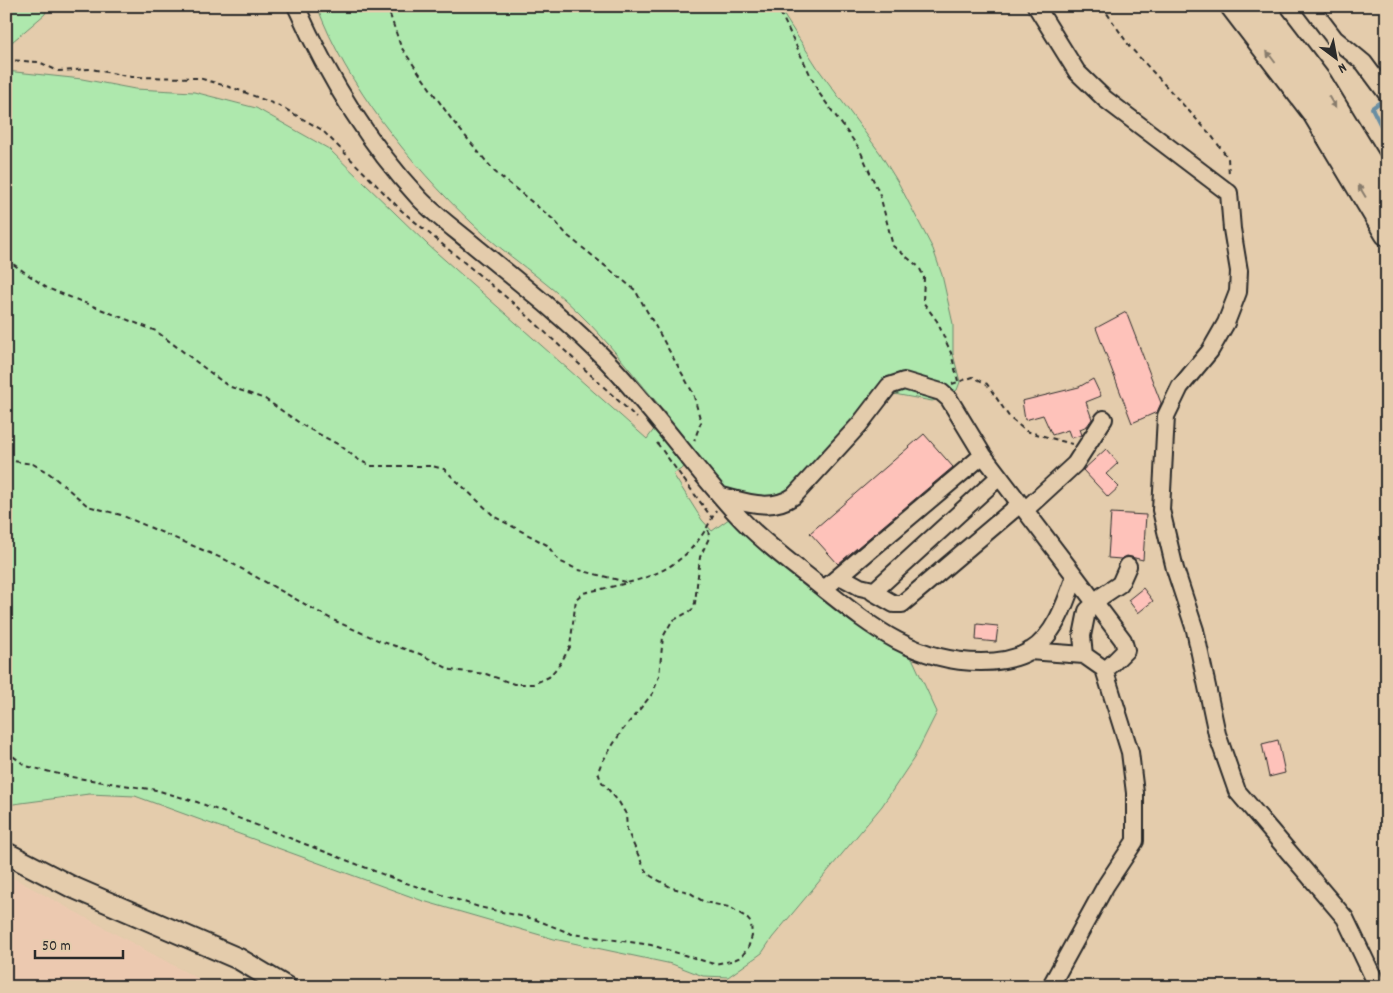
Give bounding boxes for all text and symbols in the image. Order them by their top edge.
north arrow [1310,32,1360,82]
one-way arrow [1266,51,1277,64]
text: N [1334,57,1350,78]
one-way arrow [1327,95,1336,108]
one-way arrow [1357,185,1366,198]
scale bar [35,928,122,960]
text: 50 m [42,936,71,958]

